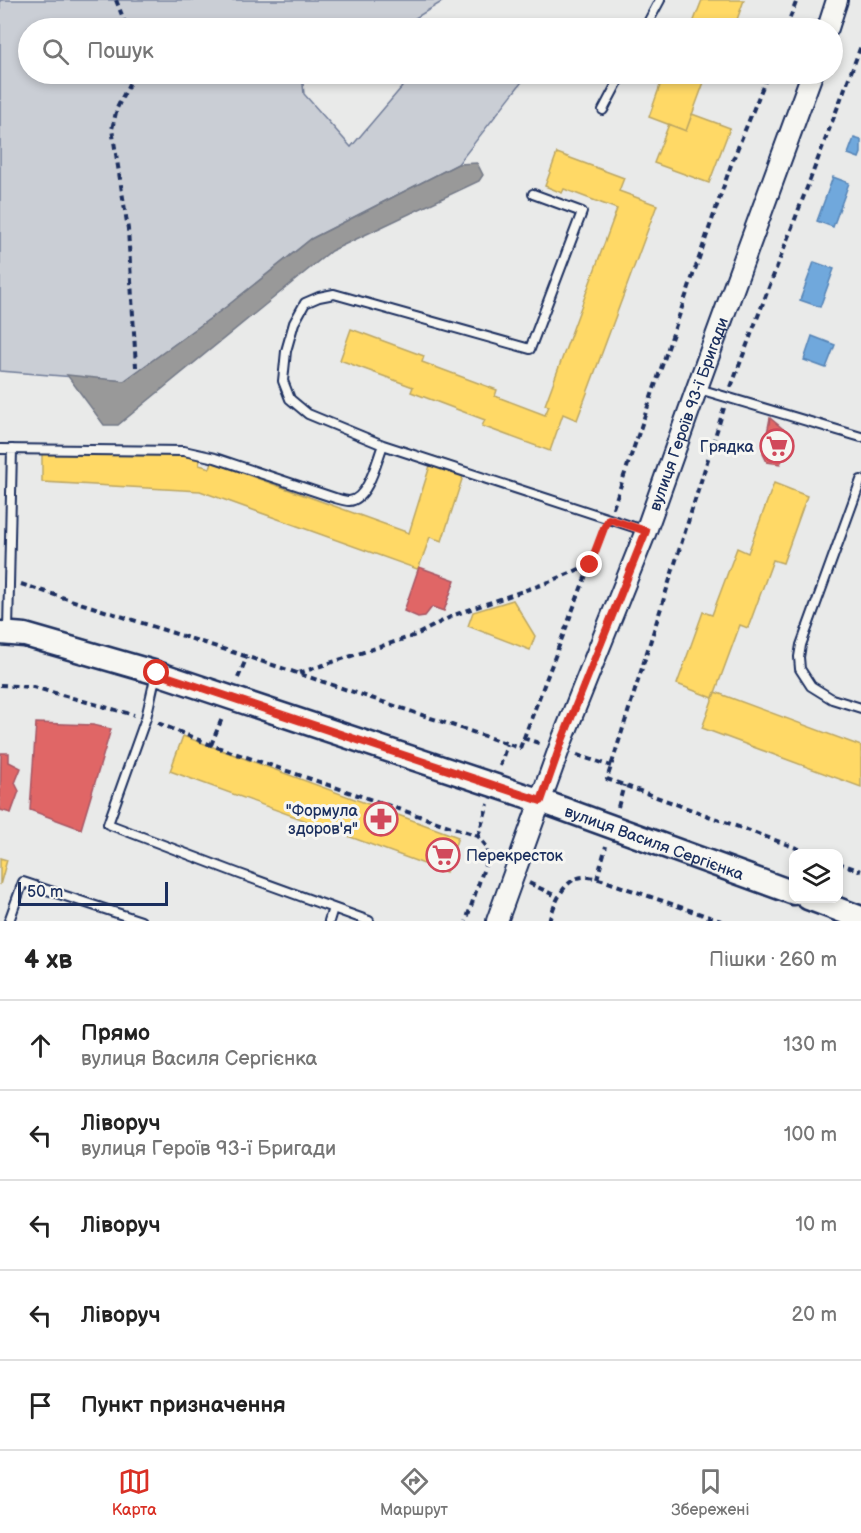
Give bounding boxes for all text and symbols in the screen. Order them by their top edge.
search box [18,18,843,84]
icon: search [39,35,72,68]
text: Пошук [87,38,154,65]
street label: вулиця Героїв 93-ї Бригади [646,315,733,514]
supermarket icon: Грядка [759,428,795,464]
place label: Грядка [700,438,755,457]
route end [576,551,602,577]
route start [143,659,169,685]
pharmacy icon: "Формула здоров'я" [363,801,399,837]
place label: "Формула здоров'я" [286,802,359,839]
street label: вулиця Василя Сергієнка [562,802,747,885]
supermarket icon: Перекресток [425,837,461,873]
place label: Перекресток [466,847,564,866]
map controls [789,849,843,903]
button: layers [789,849,843,903]
scale bar [18,879,168,906]
text: 50 m [27,883,63,902]
text: 4 хв [24,945,72,976]
text: Пішки · 260 m [709,948,837,972]
text: Прямо [81,1020,150,1047]
icon: ahead [24,1029,57,1062]
text: 130 m [783,1033,837,1057]
text: вулиця Василя Сергієнка [81,1047,317,1071]
text: Ліворуч [81,1110,161,1137]
icon: left [24,1119,57,1152]
text: 100 m [784,1123,837,1147]
text: вулиця Героїв 93-ї Бригади [81,1137,336,1161]
icon: left [24,1209,57,1242]
text: Ліворуч [81,1212,161,1239]
text: 10 m [796,1213,837,1237]
icon: left [24,1299,57,1332]
text: Ліворуч [81,1302,161,1329]
text: 20 m [792,1303,837,1327]
icon: arrive [24,1389,57,1422]
text: Пункт призначення [81,1392,286,1419]
tab: Карта [112,1465,157,1520]
tab: Маршрут [380,1465,448,1520]
tab: Збережені [671,1465,749,1520]

